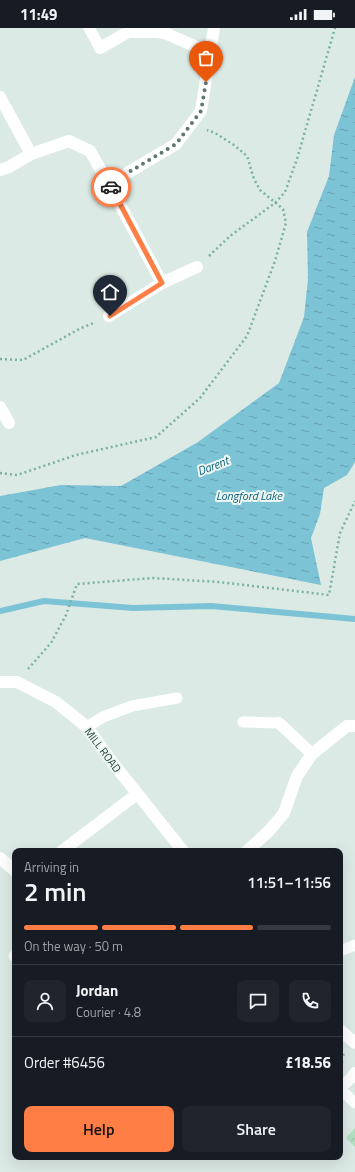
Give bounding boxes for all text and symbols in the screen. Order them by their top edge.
text: 11:49 [20,3,57,26]
pin [189,41,223,82]
icon: bag [195,47,217,69]
courier [91,167,131,207]
icon: car [100,176,122,198]
pin [93,275,127,316]
icon: home [99,281,121,303]
water label: Darent [194,450,232,480]
water label: Longford Lake [216,486,284,505]
street label: MILL ROAD [81,724,125,776]
text: Arriving in [24,857,79,877]
text: 11:51–11:56 [247,871,331,894]
text: 2 min [24,872,87,911]
text: On the way · 50 m [24,936,123,956]
text: Jordan [76,979,118,1002]
button: person [24,980,66,1022]
button: chat [237,980,279,1022]
button: phone [289,980,331,1022]
text: Courier · 4.8 [76,1002,141,1022]
text: Order #6456 [24,1051,105,1074]
text: £18.56 [285,1051,331,1074]
button: Help [24,1106,174,1152]
button: Share [182,1106,331,1152]

